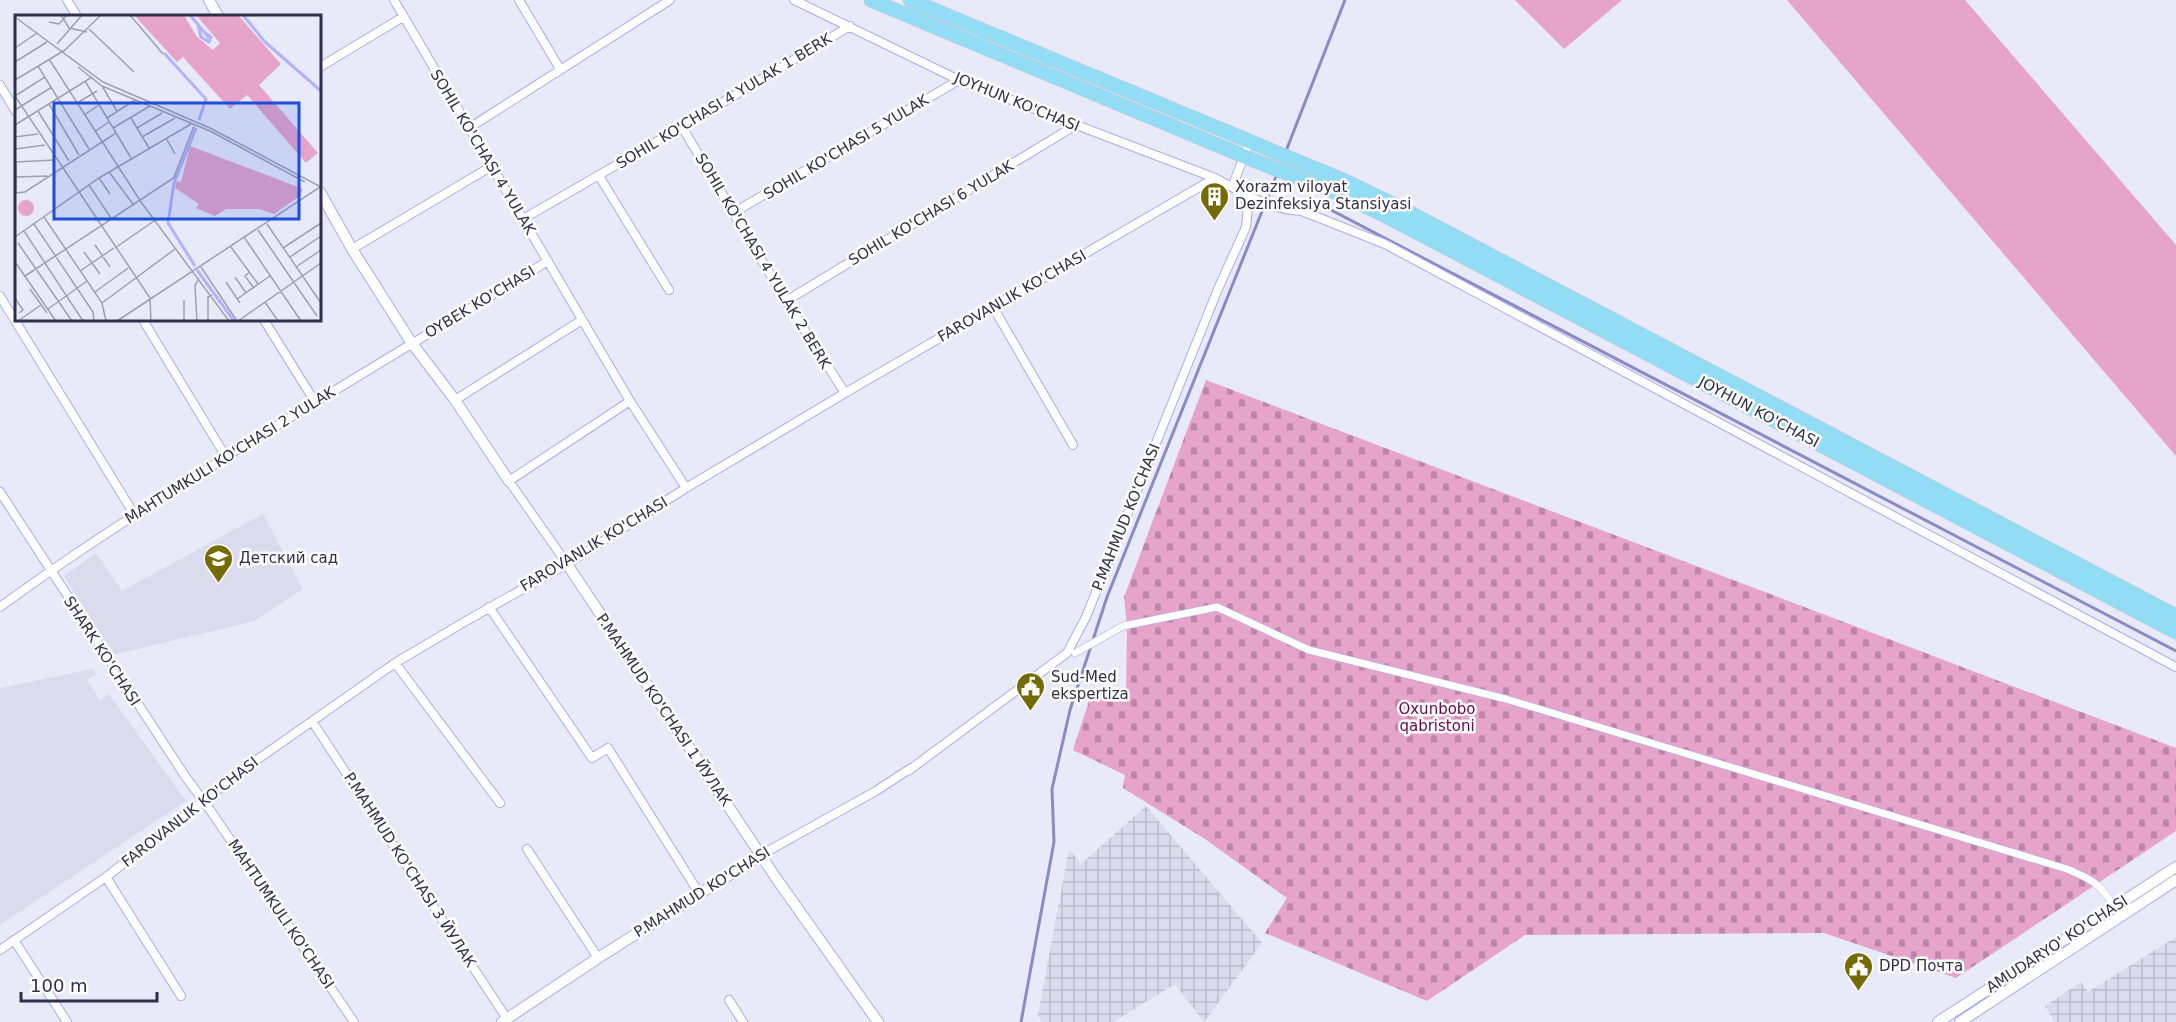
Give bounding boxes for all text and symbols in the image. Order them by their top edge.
inset map [15,15,321,321]
street label: SOHIL KO'CHASI 4 YULAK 1 BERK [613,29,836,173]
street label: SOHIL KO'CHASI 4 YULAK [427,66,540,239]
street label: JOYHUN KO'CHASI [951,68,1082,135]
street label: SOHIL KO'CHASI 5 YULAK [760,90,933,203]
street label: SOHIL KO'CHASI 4 YULAK 2 BERK [691,150,835,373]
street label: SOHIL KO'CHASI 6 YULAK [845,156,1018,269]
place label: Xorazm viloyat Dezinfeksiya Stansiyasi [1235,178,1411,213]
building icon: Xorazm viloyat Dezinfeksiya Stansiyasi [1198,180,1230,222]
street label: FAROVANLIK KO'CHASI [935,246,1089,346]
street label: OYBEK KO'CHASI [422,262,538,342]
street label: JOYHUN KO'CHASI [1695,372,1822,451]
street label: MAHTUMKULI KO'CHASI 2 YULAK [122,382,339,527]
street label: P.MAHMUD KO'CHASI [1088,441,1164,593]
street label: FAROVANLIK KO'CHASI [517,493,671,595]
school or university icon: Детский сад [202,542,234,584]
place label: Детский сад [239,549,338,567]
street label: SHARK KO'CHASI [60,593,144,709]
street label: P.MAHMUD KO'CHASI 1 ЙУЛАК [593,610,736,810]
place label: Sud-Med ekspertiza [1051,668,1129,703]
public building icon: Sud-Med ekspertiza [1014,670,1046,712]
park label: Oxunbobo qabristoni [1398,700,1476,735]
street label: FAROVANLIK KO'CHASI [118,753,262,871]
street label: P.MAHMUD KO'CHASI 3 ЙУЛАК [340,769,481,971]
street label: MAHTUMKULI KO'CHASI [224,836,338,992]
street label: P.MAHMUD KO'CHASI [631,843,773,941]
street label: AMUDARYO' KO'CHASI [1983,891,2131,997]
public building icon: DPD Почта [1842,950,1874,992]
place label: DPD Почта [1879,957,1963,975]
scale bar [21,965,158,1003]
text: 100 m [30,975,88,996]

